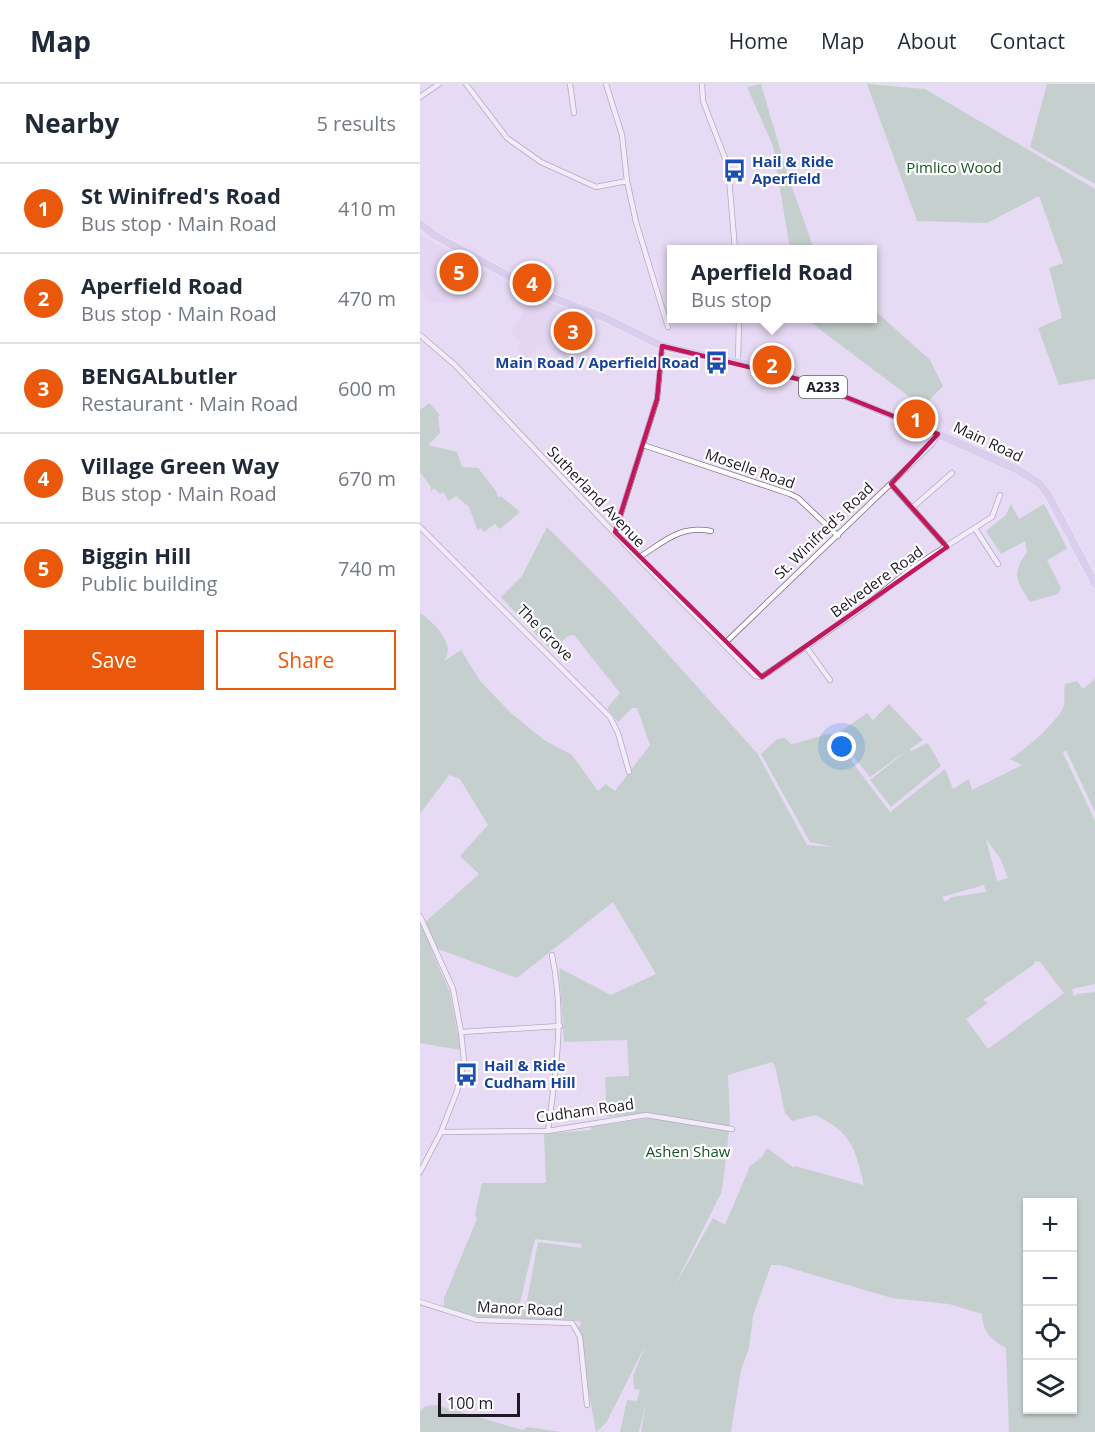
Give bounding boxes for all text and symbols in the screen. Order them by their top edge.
text: Map [30,22,91,60]
text: Home [729,27,788,55]
text: Map [821,27,864,55]
text: About [897,27,957,55]
text: Contact [990,27,1065,55]
text: Nearby [24,105,119,141]
text: 5 results [316,110,396,137]
place label: Hail & Ride Aperfield [752,151,834,188]
park label: Pimlico Wood [906,157,1002,177]
bus stop icon: Hail & Ride Aperfield [721,158,747,184]
text: St Winifred's Road [81,180,281,210]
text: 1 [38,195,49,222]
text: 410 m [338,195,396,222]
text: Bus stop · Main Road [81,210,277,237]
popup [667,245,877,323]
pin: 5 [440,250,478,294]
text: Aperfield Road [691,256,853,286]
pin: 4 [512,260,552,306]
text: Aperfield Road [81,270,243,300]
text: 2 [38,285,49,312]
text: 470 m [338,285,396,312]
text: Bus stop [691,286,772,313]
text: Bus stop · Main Road [81,300,277,327]
pin: 3 [554,308,592,354]
pin: 2 [752,342,792,388]
bus stop icon: Main Road / Aperfield Road [704,350,730,376]
place label: Main Road / Aperfield Road [495,352,699,372]
text: BENGALbutler [81,360,237,390]
text: 3 [38,375,49,402]
text: 600 m [338,375,396,402]
road number: A233 [799,376,847,398]
text: Restaurant · Main Road [81,390,298,417]
pin: 1 [896,396,936,442]
street label: Main Road [950,416,1026,466]
street label: Sutherland Avenue [543,441,650,551]
street label: Moselle Road [703,443,798,493]
text: Village Green Way [81,450,279,480]
text: 4 [38,465,49,492]
text: 670 m [338,465,396,492]
street label: St. Winifred's Road [769,478,877,583]
text: Bus stop · Main Road [81,480,277,507]
text: Biggin Hill [81,540,191,570]
street label: Belvedere Road [826,541,927,622]
text: 5 [38,555,49,582]
text: 740 m [338,555,396,582]
text: Public building [81,570,217,597]
street label: The Grove [513,600,578,665]
button: Save [24,630,204,690]
button: Share [216,630,396,690]
your location [827,732,856,761]
place label: Hail & Ride Cudham Hill [484,1055,576,1092]
bus stop icon: Hail & Ride Cudham Hill [453,1062,479,1088]
street label: Cudham Road [534,1093,635,1127]
park label: Ashen Shaw [646,1141,731,1161]
map controls [1023,1198,1077,1414]
button: + [1023,1198,1077,1252]
button: − [1023,1252,1077,1306]
street label: Manor Road [477,1296,563,1320]
button: locate [1023,1306,1077,1360]
button: layers [1023,1360,1077,1414]
scale bar [438,1390,520,1418]
text: 100 m [447,1392,493,1414]

